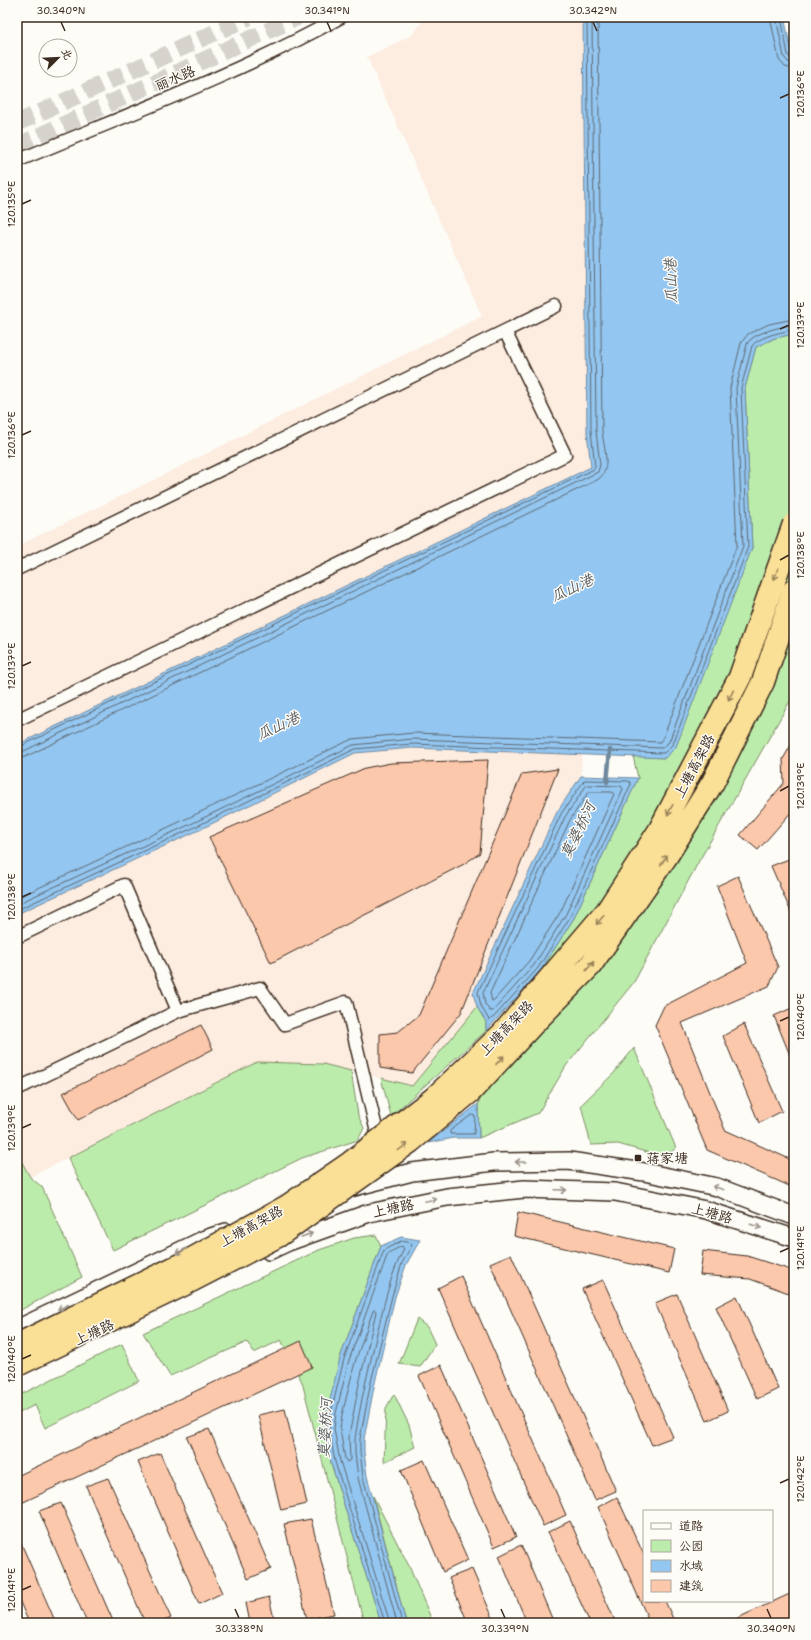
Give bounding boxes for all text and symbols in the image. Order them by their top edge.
text: 30.340°N [37,4,85,17]
text: 30.341°N [304,4,350,17]
text: 30.342°N [569,4,617,17]
north arrow [38,38,78,78]
text: 北 [58,46,76,62]
street label: 丽水路 [152,62,198,94]
text: 120.136°E [794,70,807,118]
text: 120.135°E [5,181,18,227]
water label: 瓜山港 [660,256,682,304]
text: 120.137°E [794,302,807,348]
text: 120.136°E [5,411,18,459]
text: 120.138°E [794,531,807,579]
one-way arrow [772,567,780,579]
water label: 瓜山港 [547,569,598,607]
text: 120.137°E [5,643,18,689]
one-way arrow [727,689,734,701]
water label: 瓜山港 [253,707,304,745]
street label: 上塘高架路 [670,731,718,801]
text: 120.139°E [794,762,807,810]
water label: 莫婆桥河 [556,796,601,861]
one-way arrow [666,804,674,816]
one-way arrow [660,854,668,865]
text: 120.138°E [5,873,18,921]
one-way arrow [596,914,605,925]
one-way arrow [585,961,594,972]
text: 120.140°E [794,993,807,1041]
street label: 上塘高架路 [475,997,537,1059]
one-way arrow [495,1055,505,1065]
text: 120.139°E [5,1104,18,1152]
one-way arrow [398,1142,409,1151]
place label: 蒋家塘 [646,1149,688,1167]
marker: 蒋家塘 [633,1153,643,1163]
one-way arrow [515,1158,528,1166]
one-way arrow [712,1184,725,1191]
one-way arrow [554,1186,567,1194]
street label: 上塘路 [371,1195,415,1221]
one-way arrow [425,1196,438,1204]
street label: 上塘路 [689,1199,735,1227]
street label: 上塘高架路 [216,1201,286,1251]
one-way arrow [750,1223,763,1230]
text: 120.141°E [794,1226,807,1270]
one-way arrow [300,1231,313,1238]
one-way arrow [175,1248,187,1255]
one-way arrow [58,1304,70,1311]
street label: 上塘路 [71,1315,117,1349]
text: 120.140°E [5,1335,18,1383]
water label: 莫婆桥河 [313,1395,337,1458]
text: 120.142°E [794,1455,807,1503]
legend [643,1510,773,1602]
text: 道路 [679,1518,703,1534]
text: 公园 [679,1538,703,1554]
text: 水域 [679,1558,703,1574]
text: 120.141°E [5,1568,18,1612]
text: 建筑 [679,1578,703,1594]
text: 30.338°N [215,1622,263,1635]
text: 30.339°N [481,1622,529,1635]
text: 30.340°N [747,1622,795,1635]

